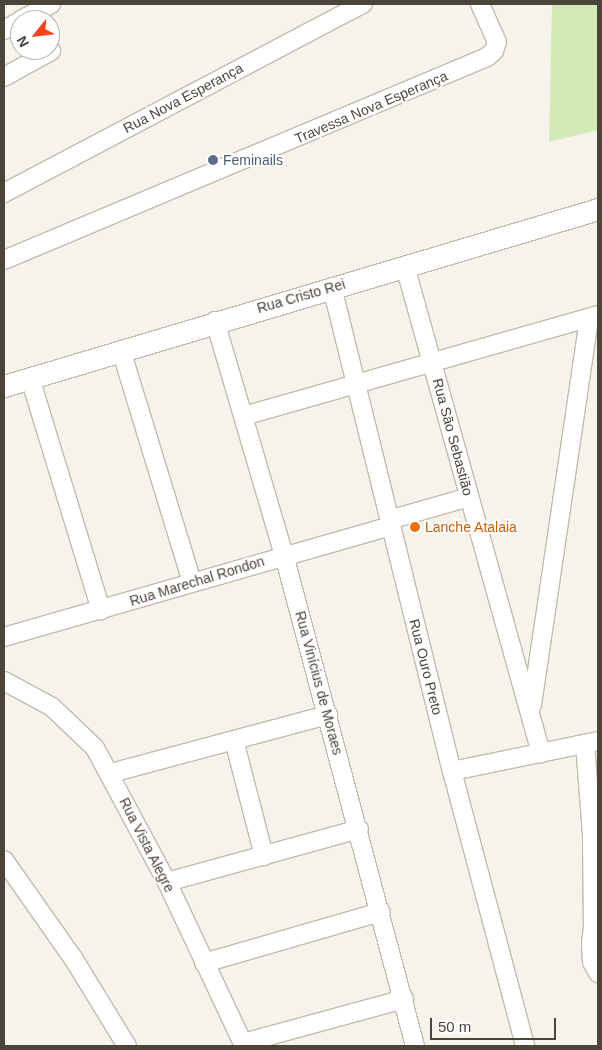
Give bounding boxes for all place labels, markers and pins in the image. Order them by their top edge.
place label: Feminails [223,152,283,168]
marker: Feminails [207,154,219,166]
place label: Lanche Atalaia [425,519,518,535]
marker: Lanche Atalaia [409,521,421,533]

